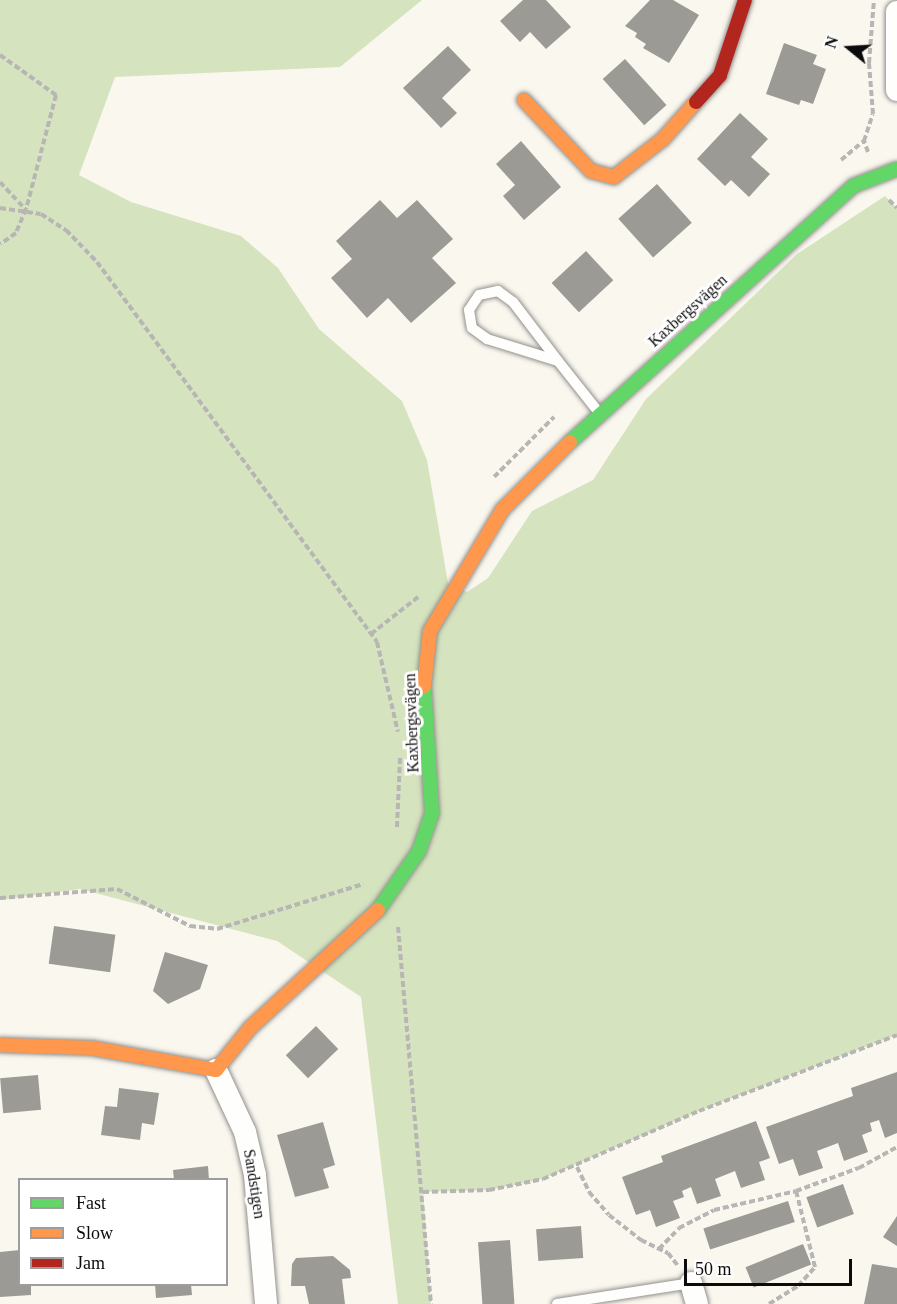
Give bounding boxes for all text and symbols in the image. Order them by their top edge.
north arrow [819,18,879,78]
text: N [822,34,841,50]
street label: Kaxbergsvägen [645,271,731,351]
street label: Kaxbergsvägen [401,673,423,773]
street label: Sandstigen [239,1148,269,1220]
legend [18,1178,228,1286]
text: Fast [76,1193,106,1213]
text: Slow [76,1223,113,1243]
scale bar [687,1247,855,1285]
text: Jam [76,1253,105,1273]
text: 50 m [695,1259,732,1279]

